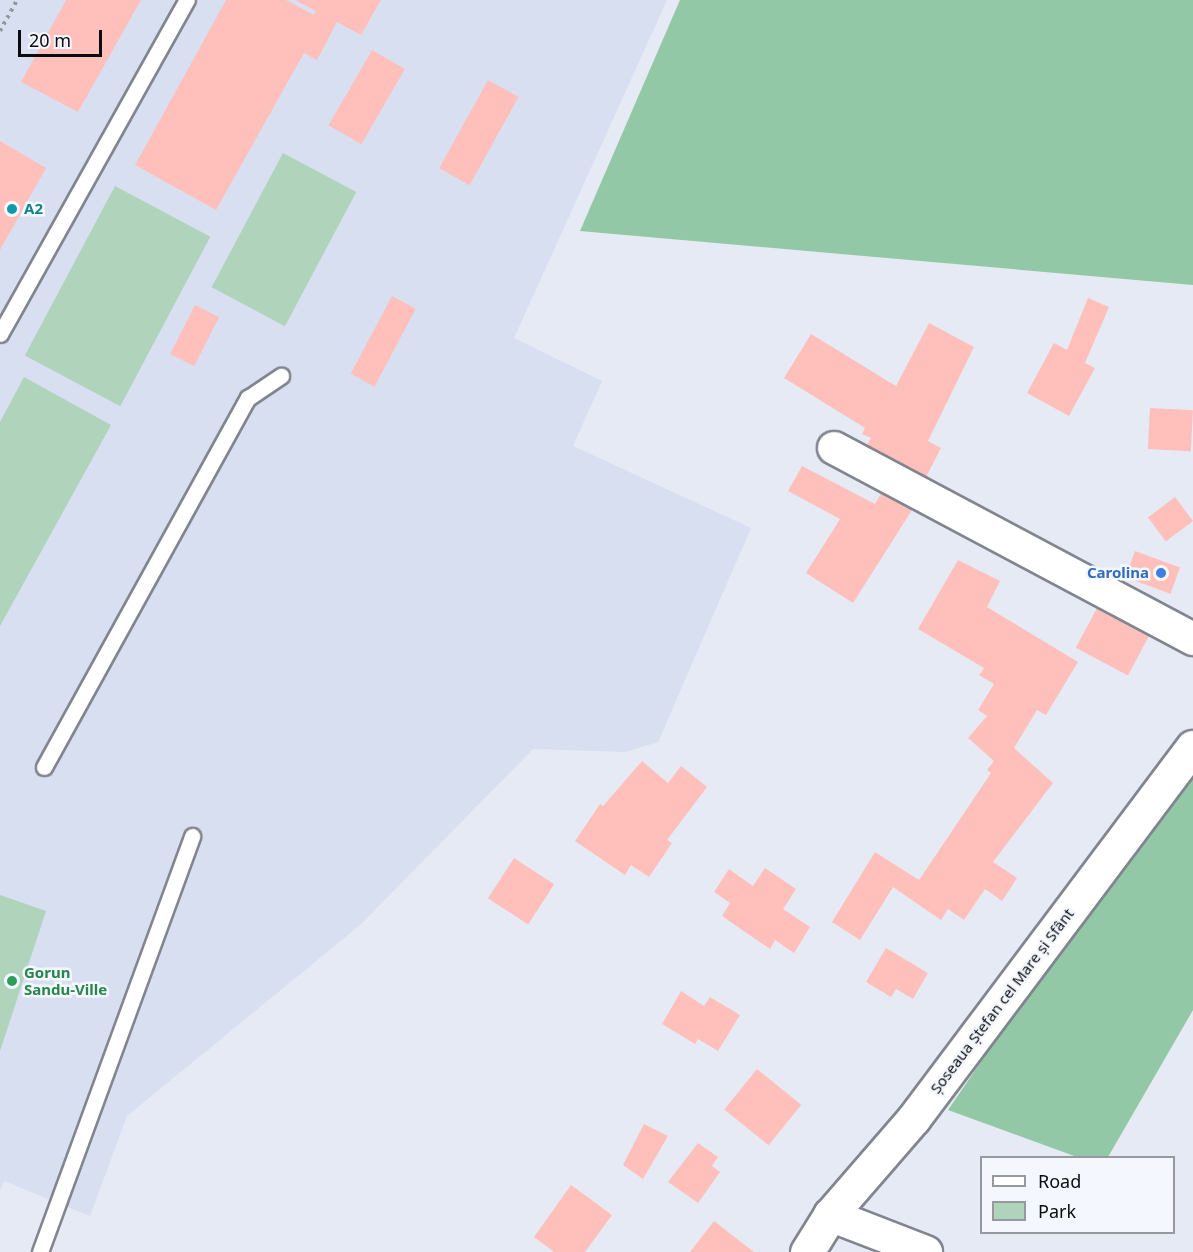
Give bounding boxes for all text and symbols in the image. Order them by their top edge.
scale bar [21,18,105,56]
text: 20 m [29,28,71,52]
place label: A2 [24,200,43,218]
marker: A2 [5,202,19,216]
place label: Carolina [1087,564,1149,582]
marker: Carolina [1154,566,1168,580]
street label: Șoseaua Ștefan cel Mare și Sfânt [927,905,1077,1097]
place label: Gorun Sandu-Ville [24,963,107,998]
marker: Gorun Sandu-Ville [5,974,19,988]
legend [980,1156,1175,1234]
text: Road [1038,1169,1081,1193]
text: Park [1038,1199,1076,1223]

